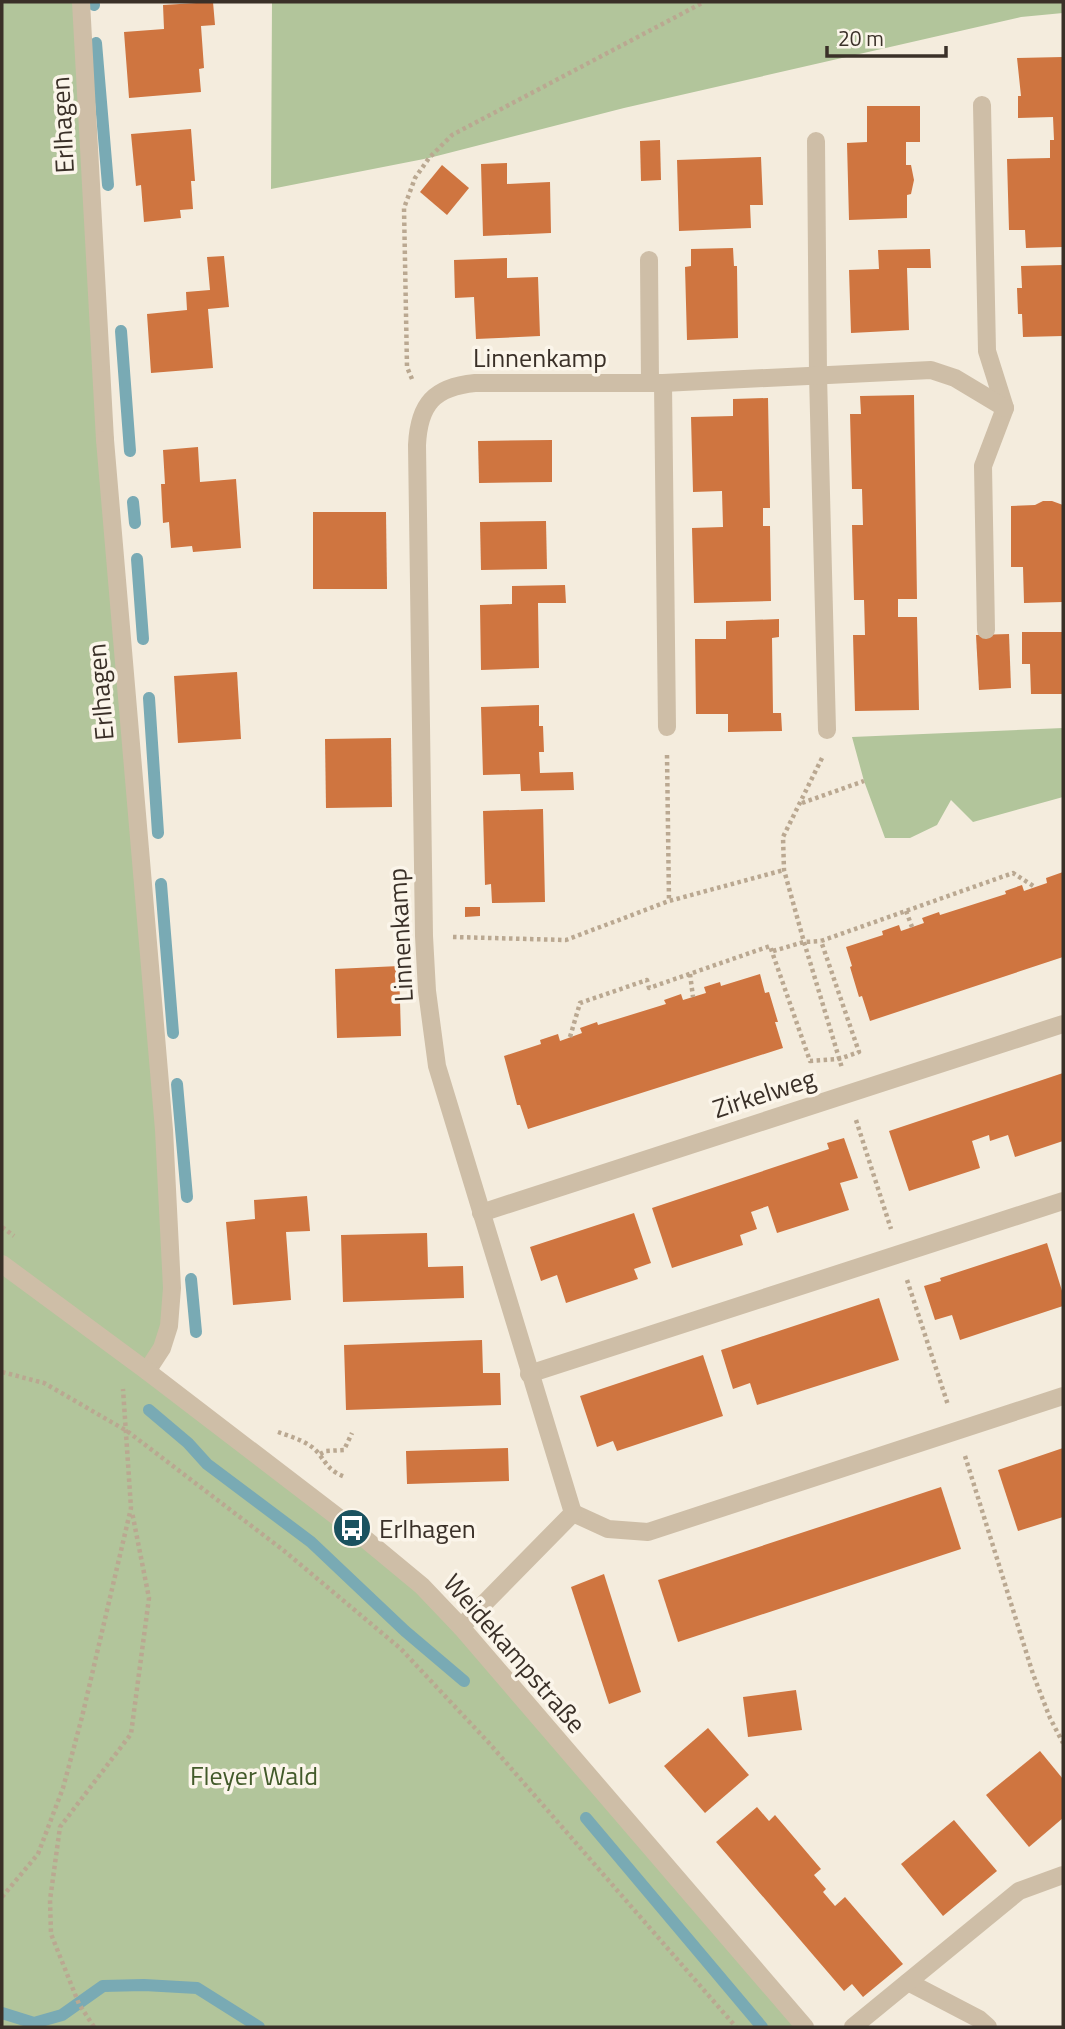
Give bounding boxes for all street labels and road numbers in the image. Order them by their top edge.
street label: Erlhagen [40,76,84,174]
street label: Linnenkamp [473,338,607,377]
street label: Erlhagen [76,642,124,742]
street label: Linnenkamp [377,867,423,1003]
street label: Zirkelweg [708,1058,820,1128]
street label: Weidekampstraße [435,1565,595,1741]

